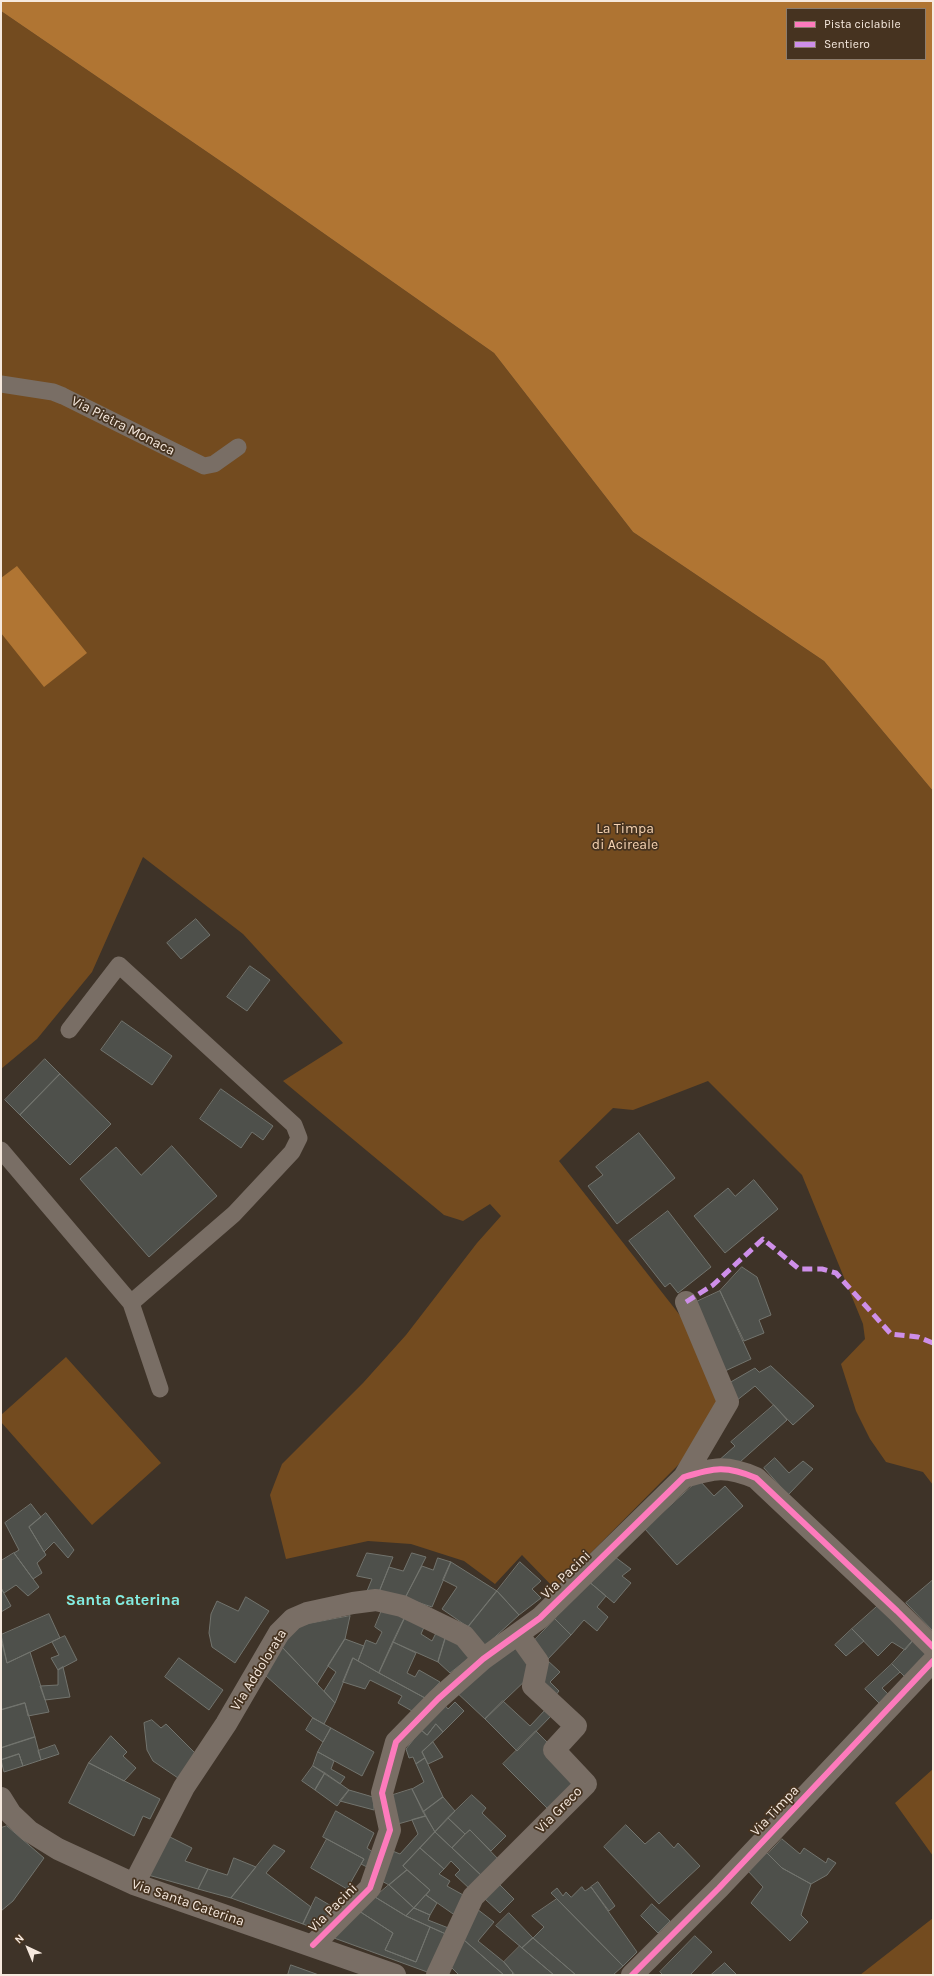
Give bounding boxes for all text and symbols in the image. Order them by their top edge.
legend [786,8,926,60]
text: Pista ciclabile [824,17,901,31]
text: Sentiero [824,37,870,51]
street label: Via Pietra Monaca [68,393,178,459]
park label: La Timpa di Acireale [592,821,658,854]
street label: Via Pacini [538,1547,594,1603]
district label: Santa Caterina [66,1590,180,1610]
street label: Via Addolorata [227,1626,291,1714]
street label: Via Timpa [747,1782,803,1840]
street label: Via Greco [532,1783,586,1837]
street label: Via Santa Caterina [129,1876,247,1930]
street label: Via Pacini [305,1880,361,1936]
north arrow [8,1928,48,1968]
text: N [12,1932,27,1946]

